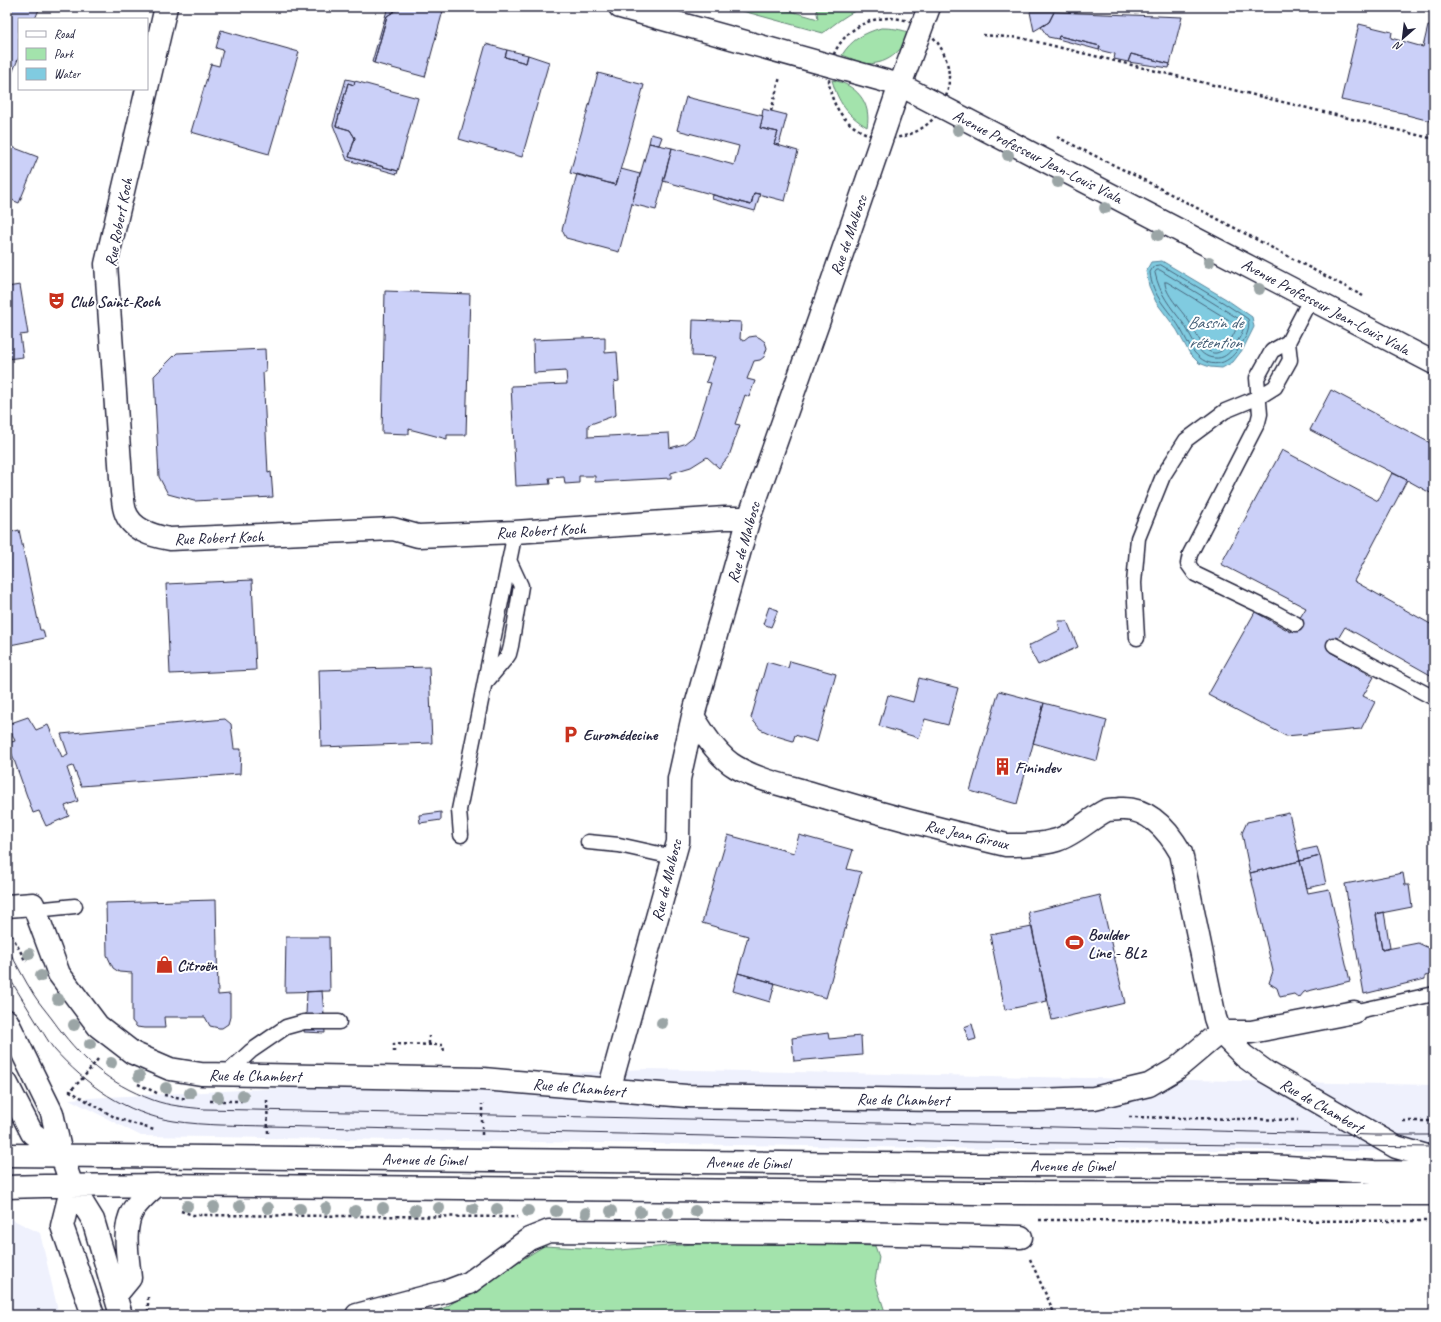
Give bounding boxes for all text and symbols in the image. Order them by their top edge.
legend [18,18,148,90]
north arrow [1383,18,1423,58]
text: Road [54,26,76,42]
text: N [1390,38,1405,55]
text: Park [54,46,75,62]
text: Water [54,66,82,82]
street label: Avenue Professeur Jean-Louis Viala [950,105,1127,209]
street label: Rue Robert Koch [101,176,137,268]
street label: Rue de Malbosc [826,191,872,278]
street label: Avenue Professeur Jean-Louis Viala [1238,254,1414,360]
theatre icon: Club Saint-Roch [47,291,67,311]
place label: Club Saint-Roch [70,292,161,312]
water label: Bassin de rétention [1187,312,1245,353]
street label: Rue de Malbosc [723,498,765,585]
street label: Rue Robert Koch [496,519,587,543]
street label: Rue Robert Koch [174,526,265,550]
parking icon: Euromédecine [560,724,580,744]
place label: Euromédecine [583,725,659,745]
building icon: Finindev [992,757,1012,777]
place label: Finindev [1015,758,1062,778]
street label: Rue Jean Giroux [923,816,1012,855]
street label: Rue de Malbosc [647,836,687,923]
place label: Boulder Line - BL2 [1088,925,1148,963]
sports icon: Boulder Line - BL2 [1065,933,1085,953]
shop icon: Citroën [154,955,174,975]
place label: Citroën [177,956,218,976]
street label: Rue de Chambert [209,1065,304,1087]
street label: Rue de Chambert [532,1074,629,1102]
street label: Rue de Chambert [1276,1074,1369,1139]
street label: Rue de Chambert [857,1089,952,1111]
street label: Avenue de Gimel [382,1149,469,1171]
street label: Avenue de Gimel [706,1152,793,1174]
street label: Avenue de Gimel [1030,1156,1117,1176]

